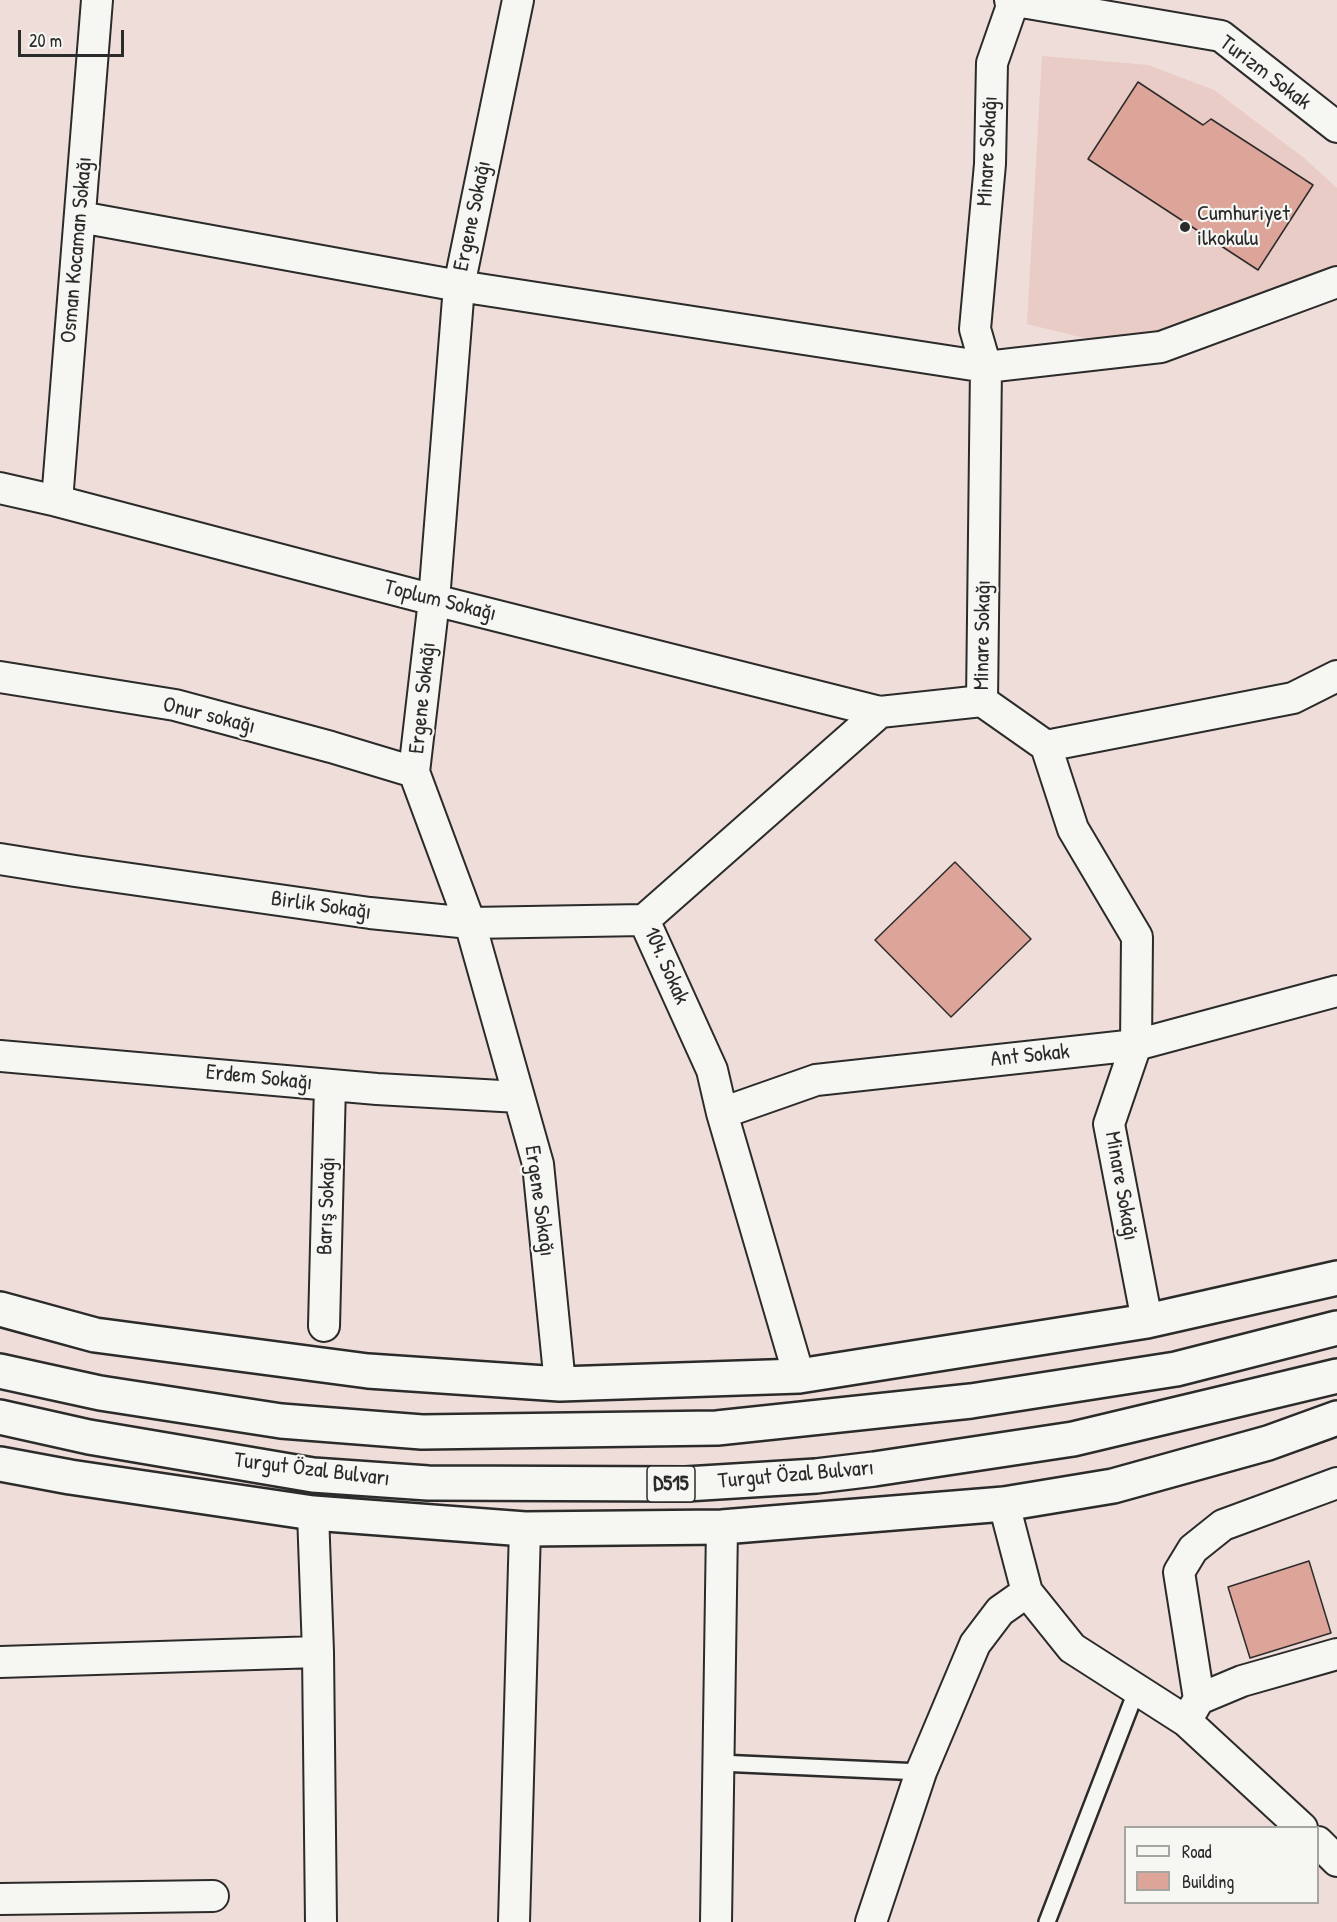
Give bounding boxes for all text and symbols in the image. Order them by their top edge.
scale bar [21,18,128,56]
text: 20 m [29,28,62,53]
street label: Turizm Sokak [1214,30,1316,116]
street label: Minare Sokağı [972,95,1004,207]
street label: Osman Kocaman Sokağı [56,156,98,344]
street label: Ergene Sokağı [448,159,498,273]
place label: Cumhuriyet ilkokulu [1197,201,1290,252]
marker: Cumhuriyet ilkokulu [1178,220,1192,234]
street label: Toplum Sokağı [381,574,499,628]
street label: Minare Sokağı [969,580,997,690]
street label: Ergene Sokağı [404,641,442,755]
street label: Onur sokağı [160,692,258,740]
street label: Birlik Sokağı [269,886,373,926]
street label: 104. Sokak [637,923,695,1009]
street label: Ant Sokak [989,1039,1071,1073]
street label: Erdem Sokağı [204,1059,314,1097]
street label: Minare Sokağı [1098,1129,1144,1243]
street label: Ergene Sokağı [518,1144,560,1258]
street label: Barış Sokağı [312,1156,342,1256]
street label: Turgut Özal Bulvarı [233,1447,391,1493]
street label: Turgut Özal Bulvarı [717,1455,875,1495]
road number: D515 [647,1466,695,1502]
legend [1124,1826,1319,1904]
text: Road [1182,1839,1212,1864]
text: Building [1182,1869,1234,1894]

